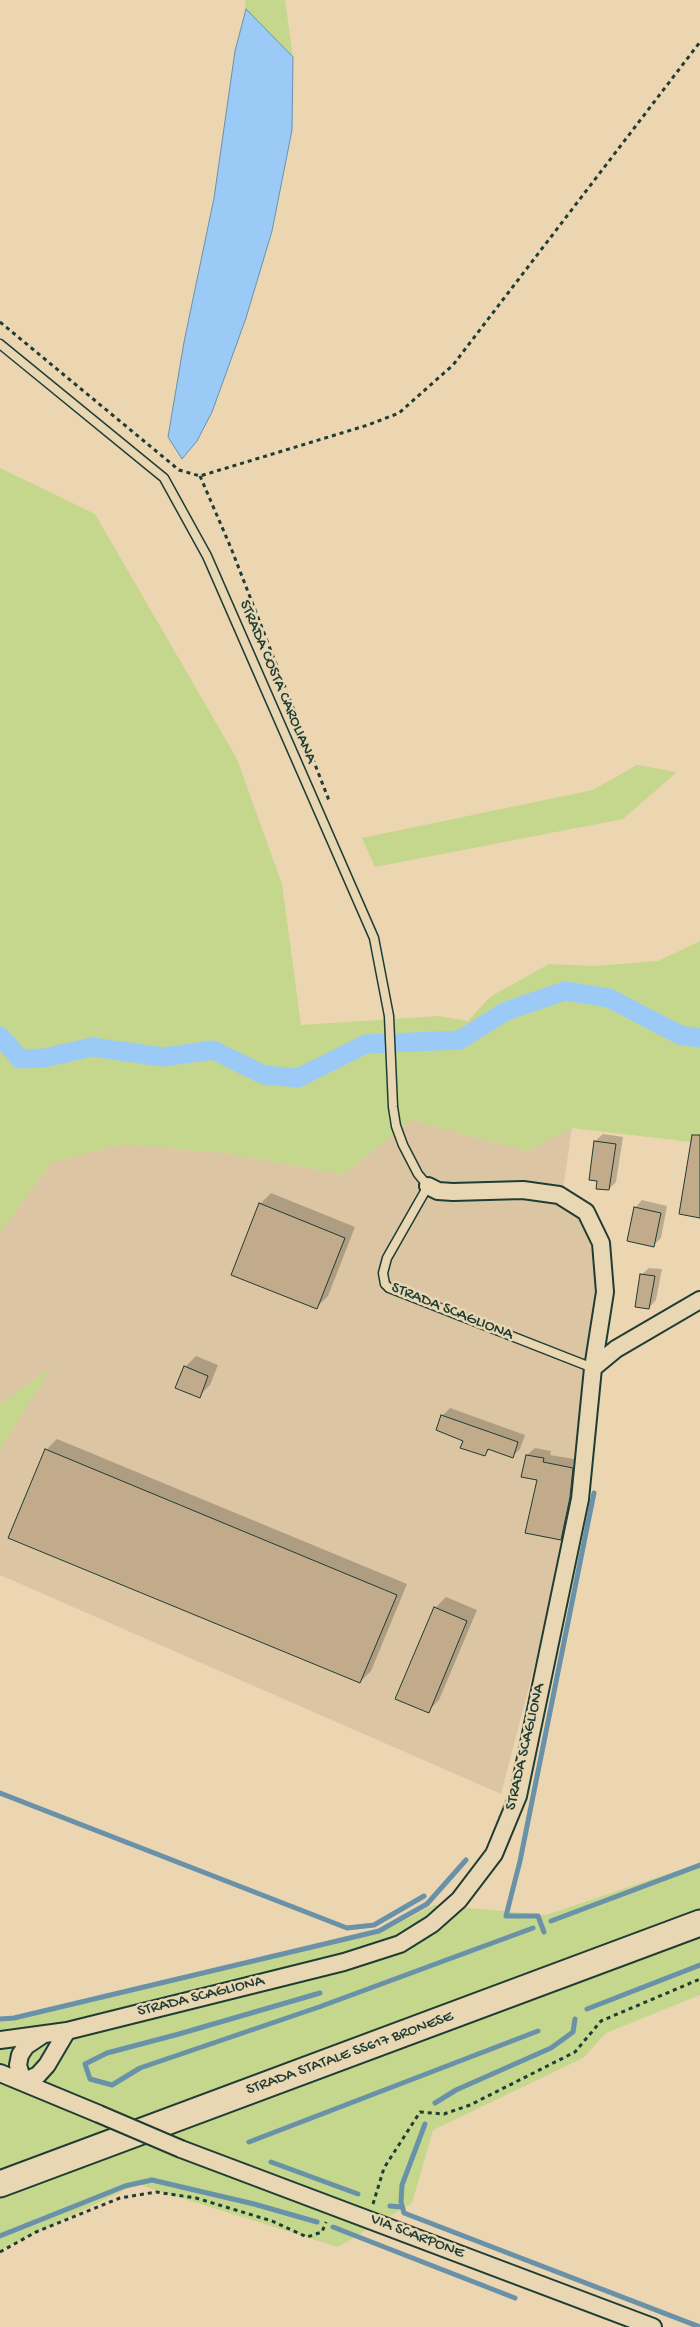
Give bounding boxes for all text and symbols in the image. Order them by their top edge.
street label: STRADA COSTA CAROLIANA [234,598,320,766]
street label: STRADA SCAGLIONA [388,1279,516,1345]
street label: STRADA SCAGLIONA [502,1682,550,1812]
street label: STRADA SCAGLIONA [136,1972,266,2022]
street label: STRADA STATALE SS617 BRONESE [244,2008,456,2100]
street label: VIA SCARPONE [367,2210,467,2264]

